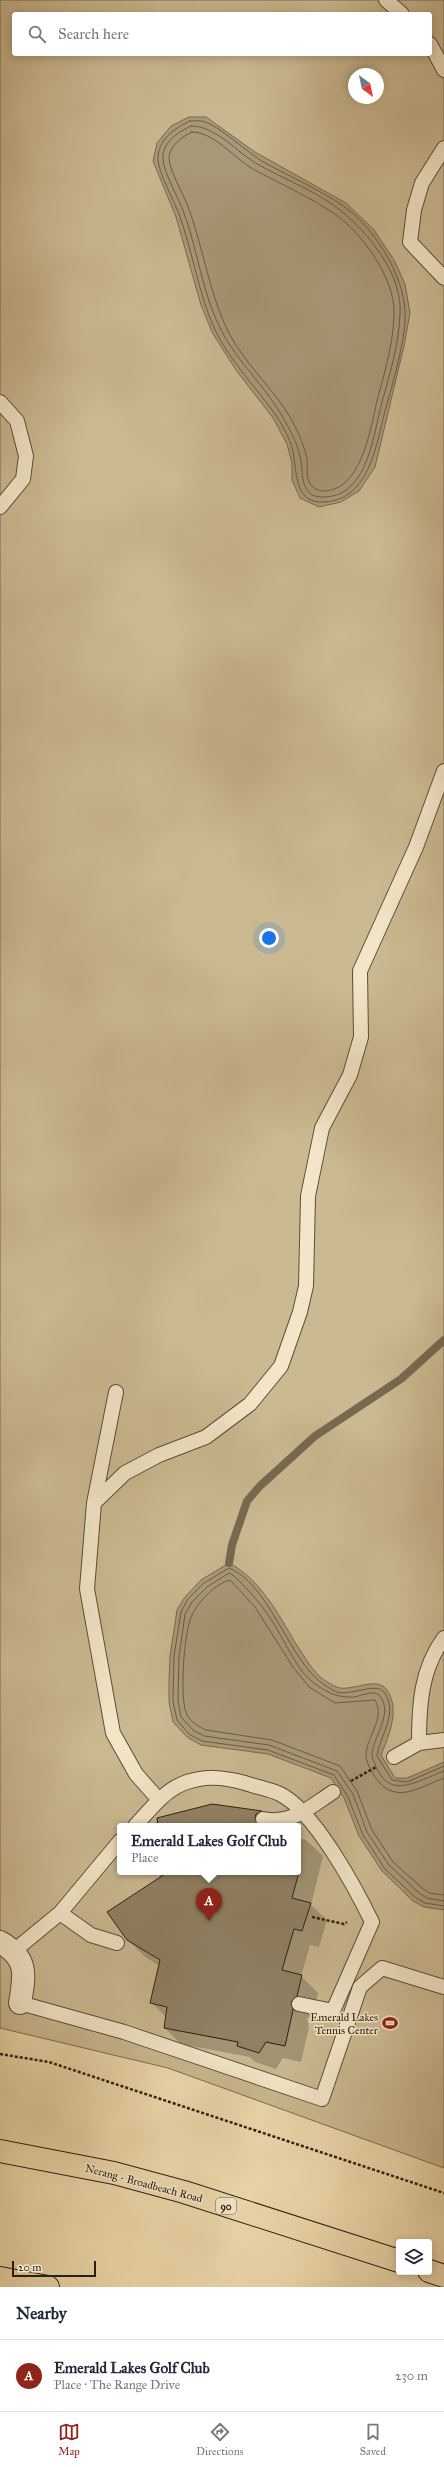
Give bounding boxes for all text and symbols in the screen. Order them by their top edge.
search box [12,12,432,56]
icon: search [26,23,48,45]
text: Search here [58,25,129,43]
north arrow [348,68,384,104]
your location [259,928,279,948]
popup [117,1823,301,1875]
text: Emerald Lakes Golf Club [131,1832,287,1850]
text: Place [131,1850,158,1866]
pin: A [196,1888,222,1921]
place label: Emerald Lakes Tennis Center [310,2011,379,2037]
sports icon: Emerald Lakes Tennis Center [381,2014,399,2032]
street label: Nerang - Broadbeach Road [84,2162,204,2206]
road number: 90 [216,2198,236,2214]
map controls [396,2239,432,2275]
button: layers [396,2239,432,2275]
scale bar [12,2259,96,2278]
text: 20 m [18,2261,41,2274]
text: Nearby [16,2303,67,2324]
text: Emerald Lakes Golf Club [54,2359,210,2377]
text: A [25,2368,33,2384]
text: 230 m [395,2368,428,2384]
text: Place · The Range Drive [54,2377,180,2393]
tab: Map [58,2421,80,2458]
tab: Directions [196,2421,244,2458]
tab: Saved [360,2421,386,2458]

